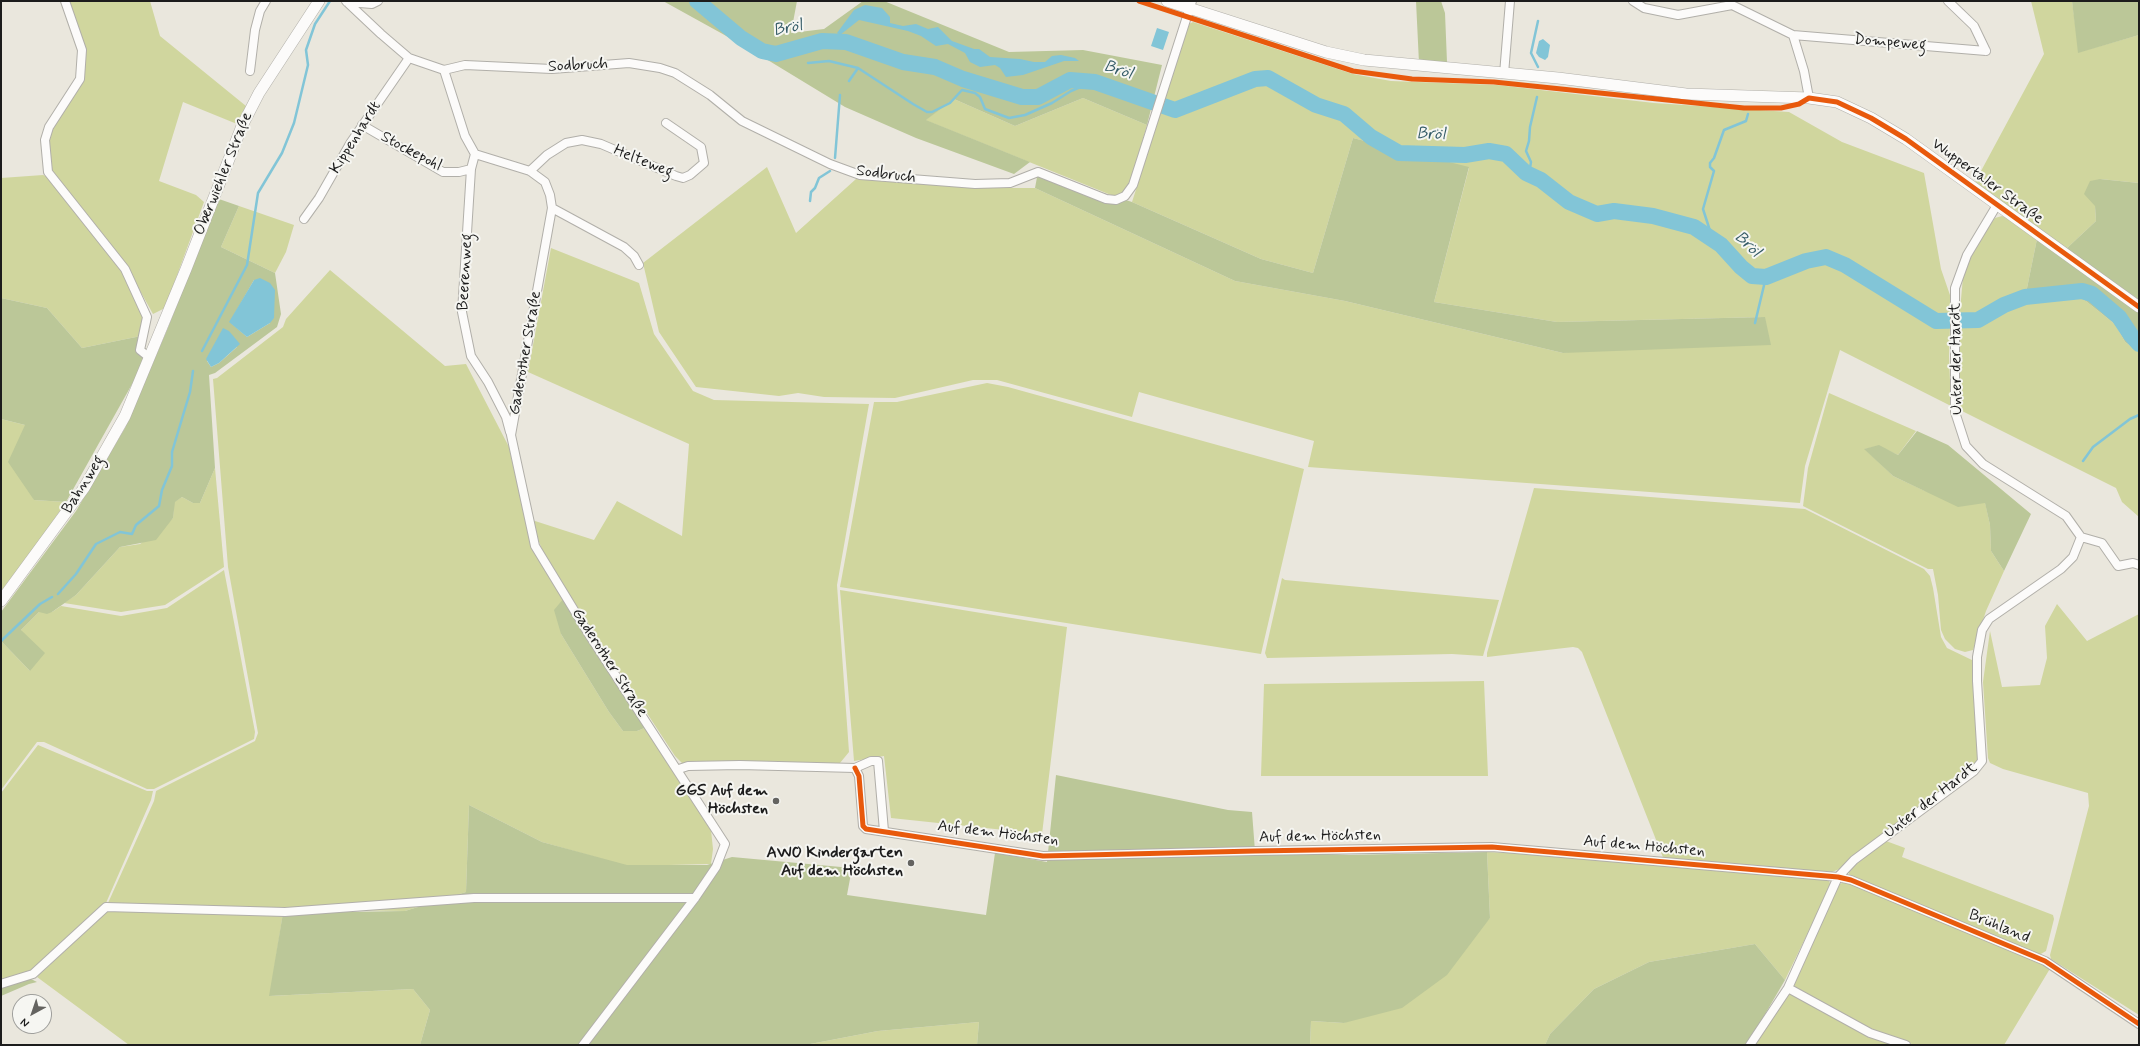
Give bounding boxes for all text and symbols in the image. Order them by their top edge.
water label: Bröl [772,16,804,42]
street label: Dompeweg [1853,30,1927,56]
street label: Sodbruch [548,55,608,77]
water label: Bröl [1101,57,1135,85]
street label: Kippenhardt [326,98,386,178]
street label: Oberwiehler Straße [191,110,257,238]
water label: Bröl [1416,124,1446,146]
street label: Stockepohl [377,128,445,176]
street label: Wuppertaler Straße [1927,135,2047,229]
street label: Helteweg [610,141,676,183]
street label: Sodbruch [855,162,917,188]
water label: Bröl [1729,227,1765,263]
street label: Beerenweg [454,233,478,311]
street label: Gaderother Straße [506,289,546,417]
street label: Unter der Hardt [1946,303,1968,415]
street label: Bahnweg [59,452,109,518]
street label: Gaderother Straße [567,605,651,721]
street label: Unter der Hardt [1881,759,1981,843]
place label: GGS Auf dem Höchsten [676,782,768,820]
marker: GGS Auf dem Höchsten [771,796,781,806]
street label: Auf dem Höchsten [936,817,1060,851]
street label: Auf dem Höchsten [1259,826,1381,848]
street label: Auf dem Höchsten [1582,832,1706,862]
place label: AWO Kindergarten Auf dem Höchsten [767,844,903,882]
marker: AWO Kindergarten Auf dem Höchsten [906,858,916,868]
street label: Brühland [1966,906,2032,948]
north arrow [12,994,52,1034]
text: N [18,1015,32,1030]

